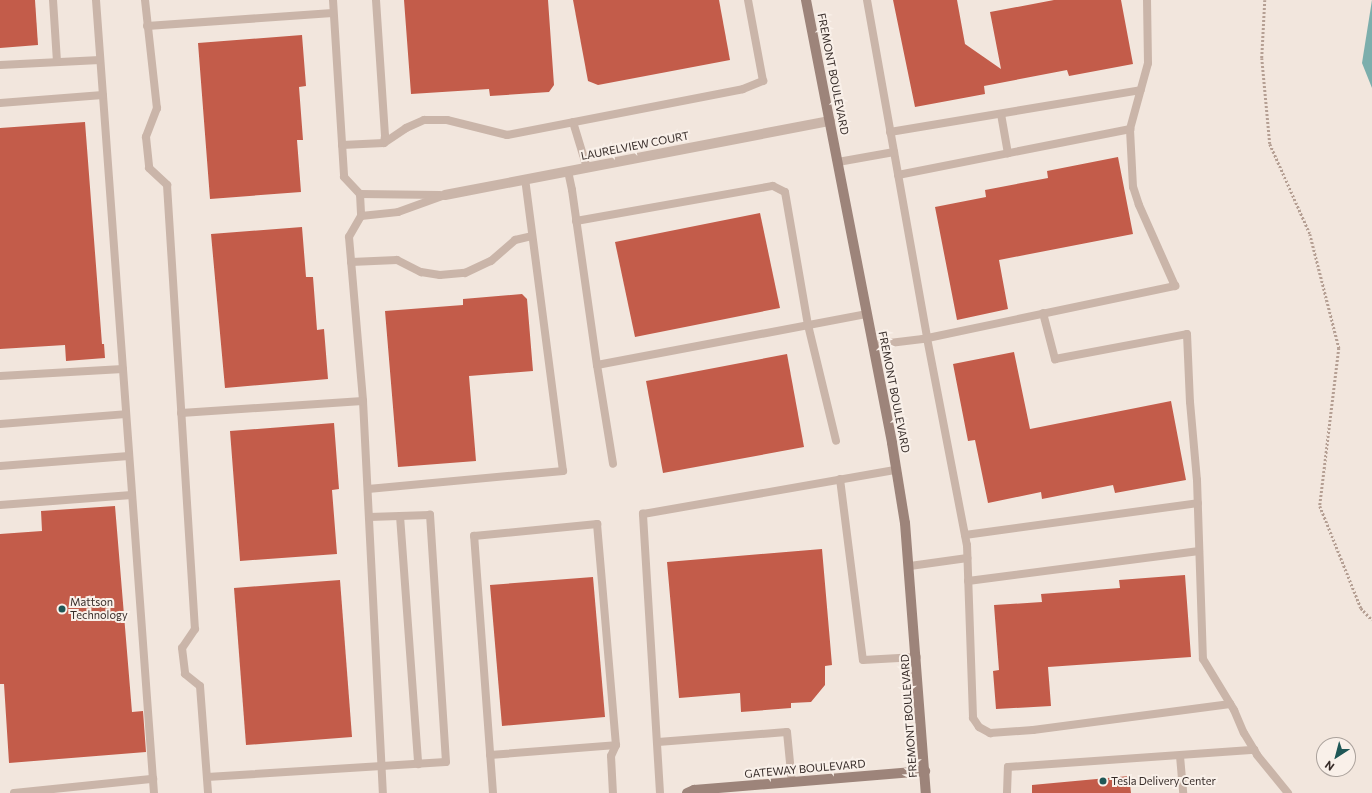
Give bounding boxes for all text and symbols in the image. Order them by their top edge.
street label: FREMONT BOULEVARD [815,12,851,136]
street label: LAURELVIEW COURT [580,129,690,163]
street label: FREMONT BOULEVARD [876,330,912,454]
place label: Mattson Technology [70,596,128,622]
marker: Mattson Technology [57,604,67,614]
street label: FREMONT BOULEVARD [898,654,920,778]
north arrow [1316,737,1356,777]
street label: GATEWAY BOULEVARD [744,757,866,781]
text: N [1322,759,1336,774]
place label: Tesla Delivery Center [1111,774,1216,788]
marker: Tesla Delivery Center [1098,776,1108,786]

